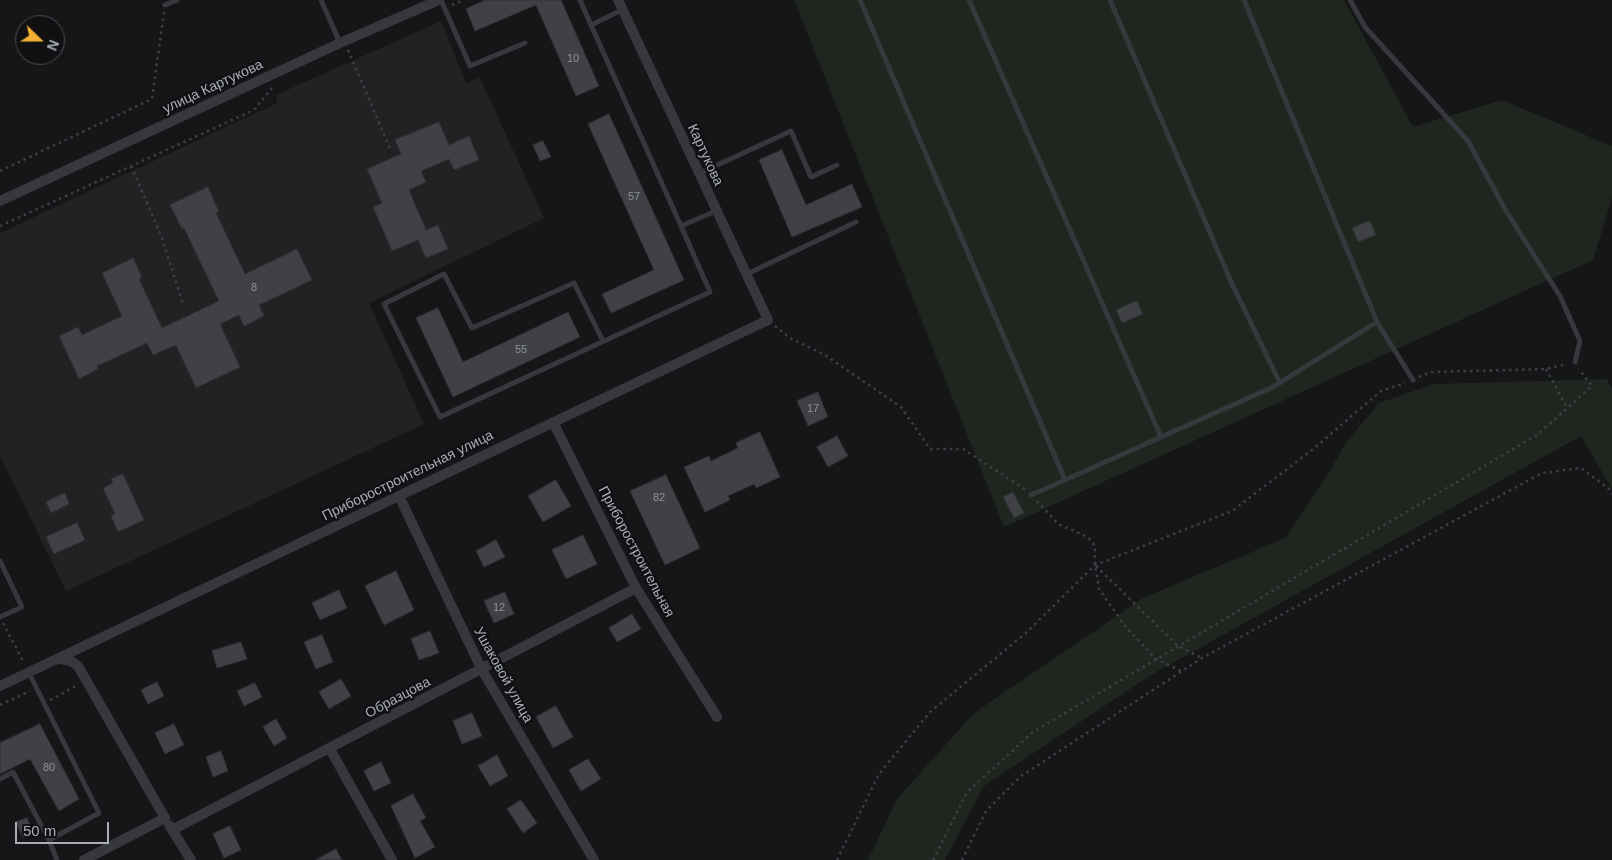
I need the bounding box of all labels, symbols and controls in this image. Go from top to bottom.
north arrow [15,15,65,65]
text: N [44,38,62,53]
house number: 10 [567,52,579,66]
street label: улица Картукова [160,56,266,118]
street label: Картукова [683,121,727,189]
house number: 57 [628,190,640,204]
house number: 8 [251,281,257,295]
house number: 55 [515,343,527,357]
house number: 17 [807,402,819,416]
street label: Приборостроительная улица [320,427,496,525]
street label: Приборостроительная [594,484,678,620]
house number: 82 [653,491,665,505]
house number: 12 [493,601,505,615]
street label: Ушаковой улица [470,624,536,726]
street label: Образцова [363,674,433,722]
house number: 80 [43,761,55,775]
scale bar [18,812,111,844]
text: 50 m [23,822,56,839]

